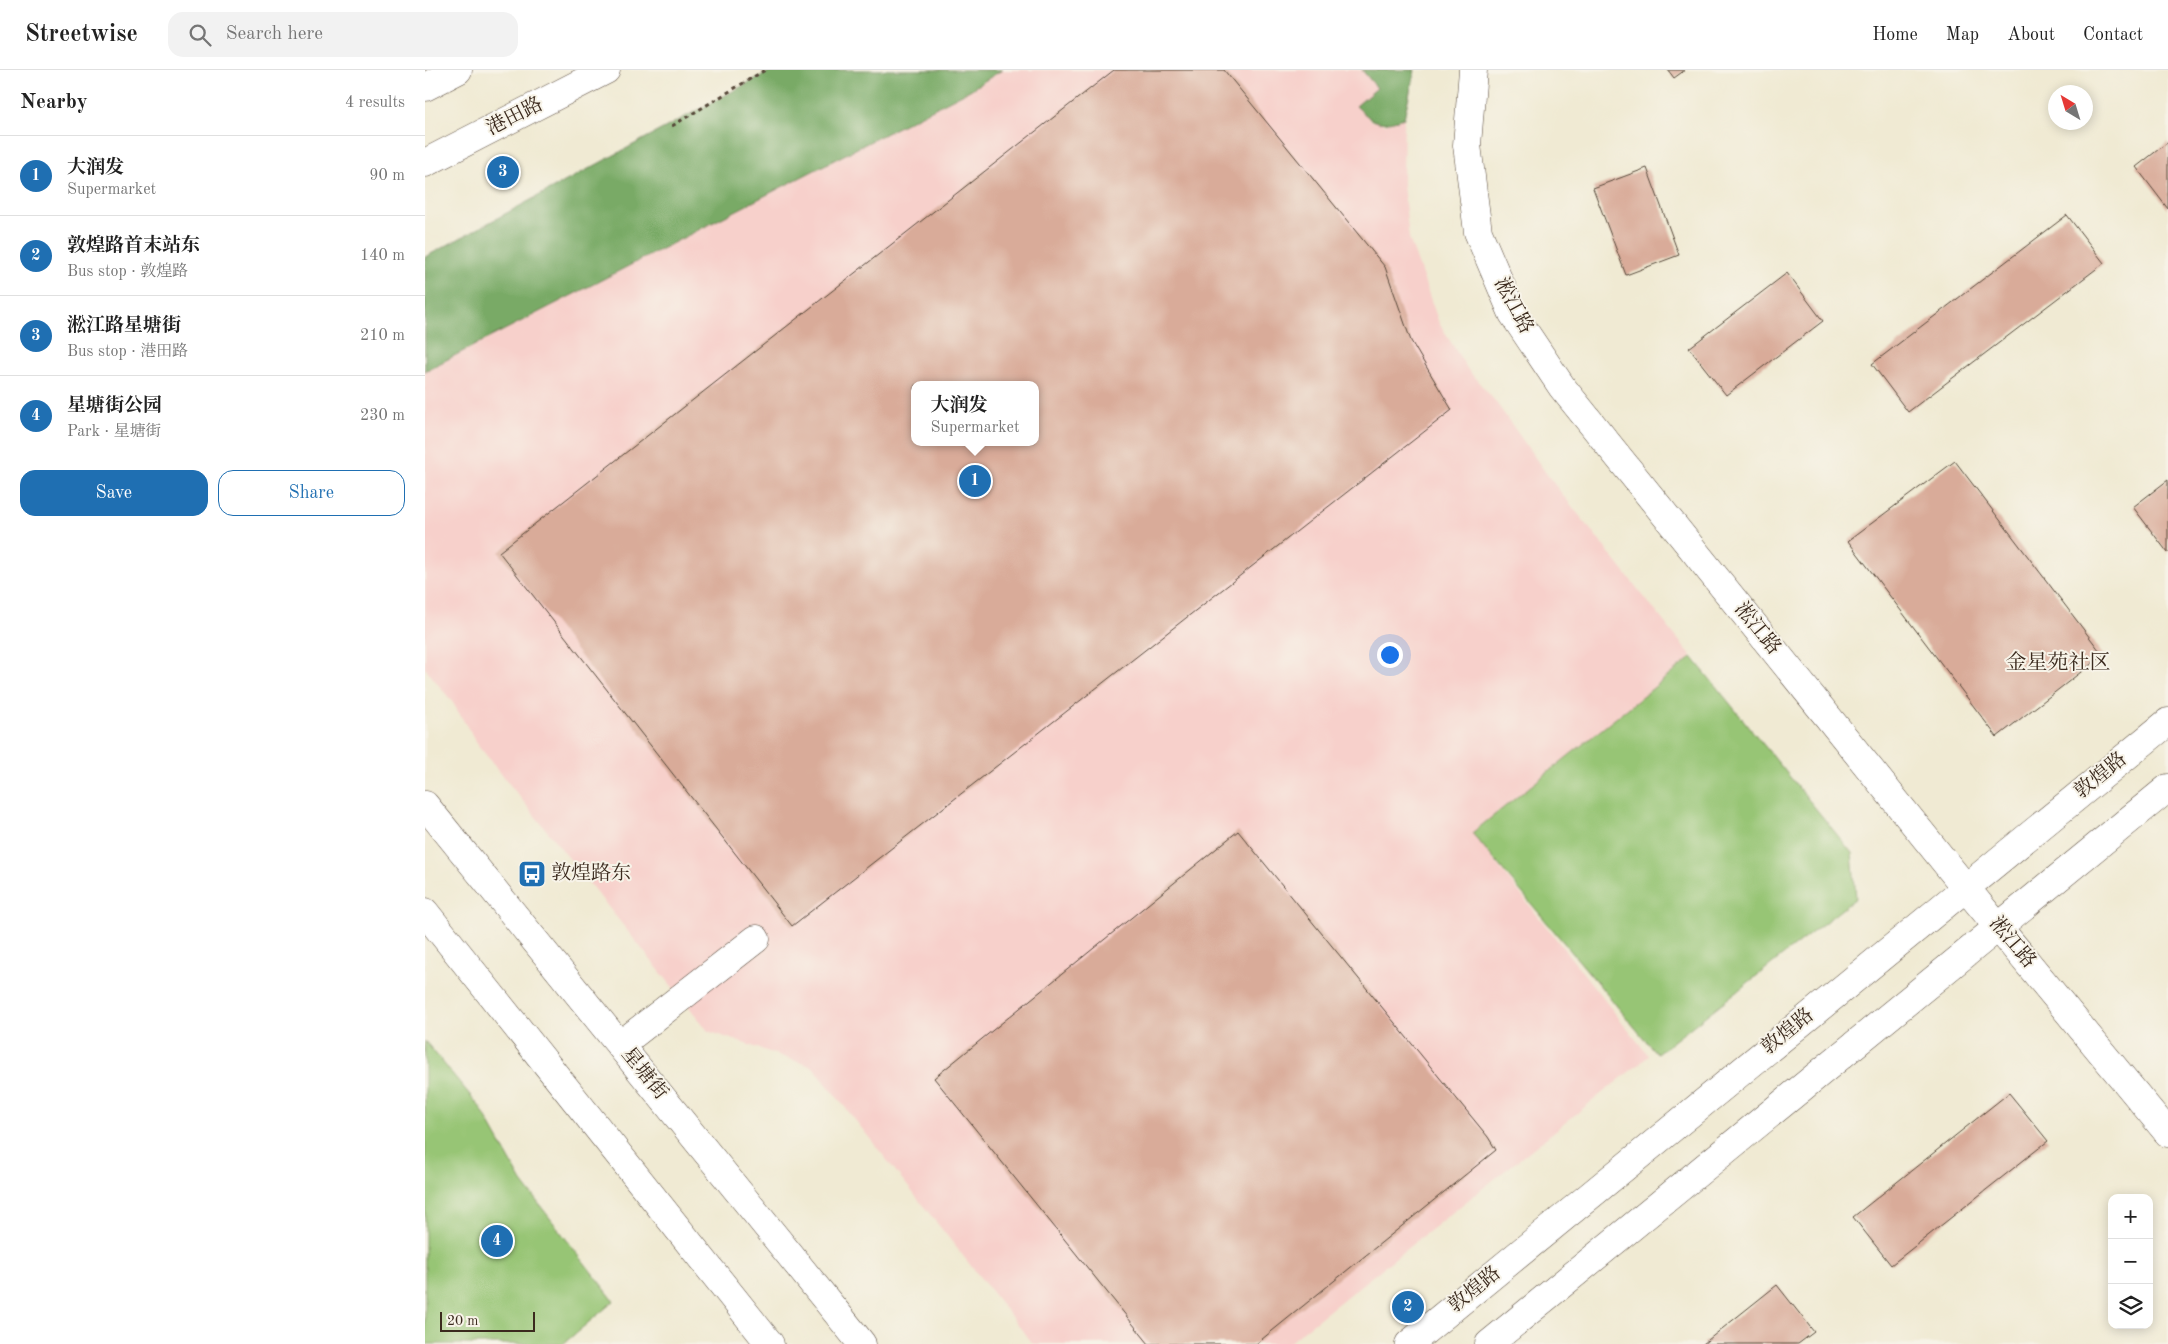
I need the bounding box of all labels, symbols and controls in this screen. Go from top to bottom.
search box [168,12,518,57]
icon: search [186,21,214,49]
text: Streetwise [25,23,138,47]
text: Search here [226,25,323,44]
text: Home [1872,26,1918,44]
text: Map [1946,26,1979,44]
text: About [2007,26,2055,44]
text: Contact [2083,26,2143,44]
north arrow [2048,85,2093,130]
text: Nearby [20,92,88,113]
street label: 港田路 [483,93,546,140]
text: 4 results [345,95,405,111]
pin: 3 [487,153,519,191]
text: 大润发 [67,159,124,178]
text: 1 [31,168,41,184]
text: 90 m [369,168,405,184]
text: Supermarket [67,182,156,198]
text: 敦煌路首末站东 [67,237,200,256]
text: 2 [31,248,41,264]
text: 140 m [360,248,405,264]
text: Bus stop · 敦煌路 [67,264,188,280]
street label: 淞江路 [1490,274,1538,337]
text: 淞江路星塘街 [67,317,181,336]
text: 3 [31,328,41,344]
text: 210 m [360,328,405,344]
text: Bus stop · 港田路 [67,344,188,360]
popup [911,381,1039,446]
text: 星塘街公园 [67,397,162,416]
text: 大润发 [930,397,987,416]
text: 4 [31,408,41,424]
text: 230 m [360,408,405,424]
text: Supermarket [930,420,1020,436]
text: Park · 星塘街 [67,424,161,440]
pin: 1 [959,462,991,500]
button: Save [20,470,208,516]
button: Share [218,470,405,516]
street label: 淞江路 [1730,598,1785,659]
your location [1377,642,1403,668]
district label: 金星苑社区 [2006,651,2111,674]
street label: 敦煌路 [2070,747,2131,803]
bus stop icon: 敦煌路东 [517,859,547,889]
place label: 敦煌路东 [551,861,631,884]
street label: 淞江路 [1985,912,2040,972]
street label: 敦煌路 [1757,1003,1818,1059]
street label: 星塘街 [617,1043,672,1104]
map controls [2108,1194,2153,1329]
button: + [2108,1194,2153,1239]
pin: 4 [481,1222,513,1260]
button: − [2108,1239,2153,1284]
street label: 敦煌路 [1444,1261,1505,1317]
button: layers [2108,1284,2153,1329]
pin: 2 [1392,1288,1424,1326]
scale bar [440,1309,535,1332]
text: 20 m [447,1314,478,1328]

